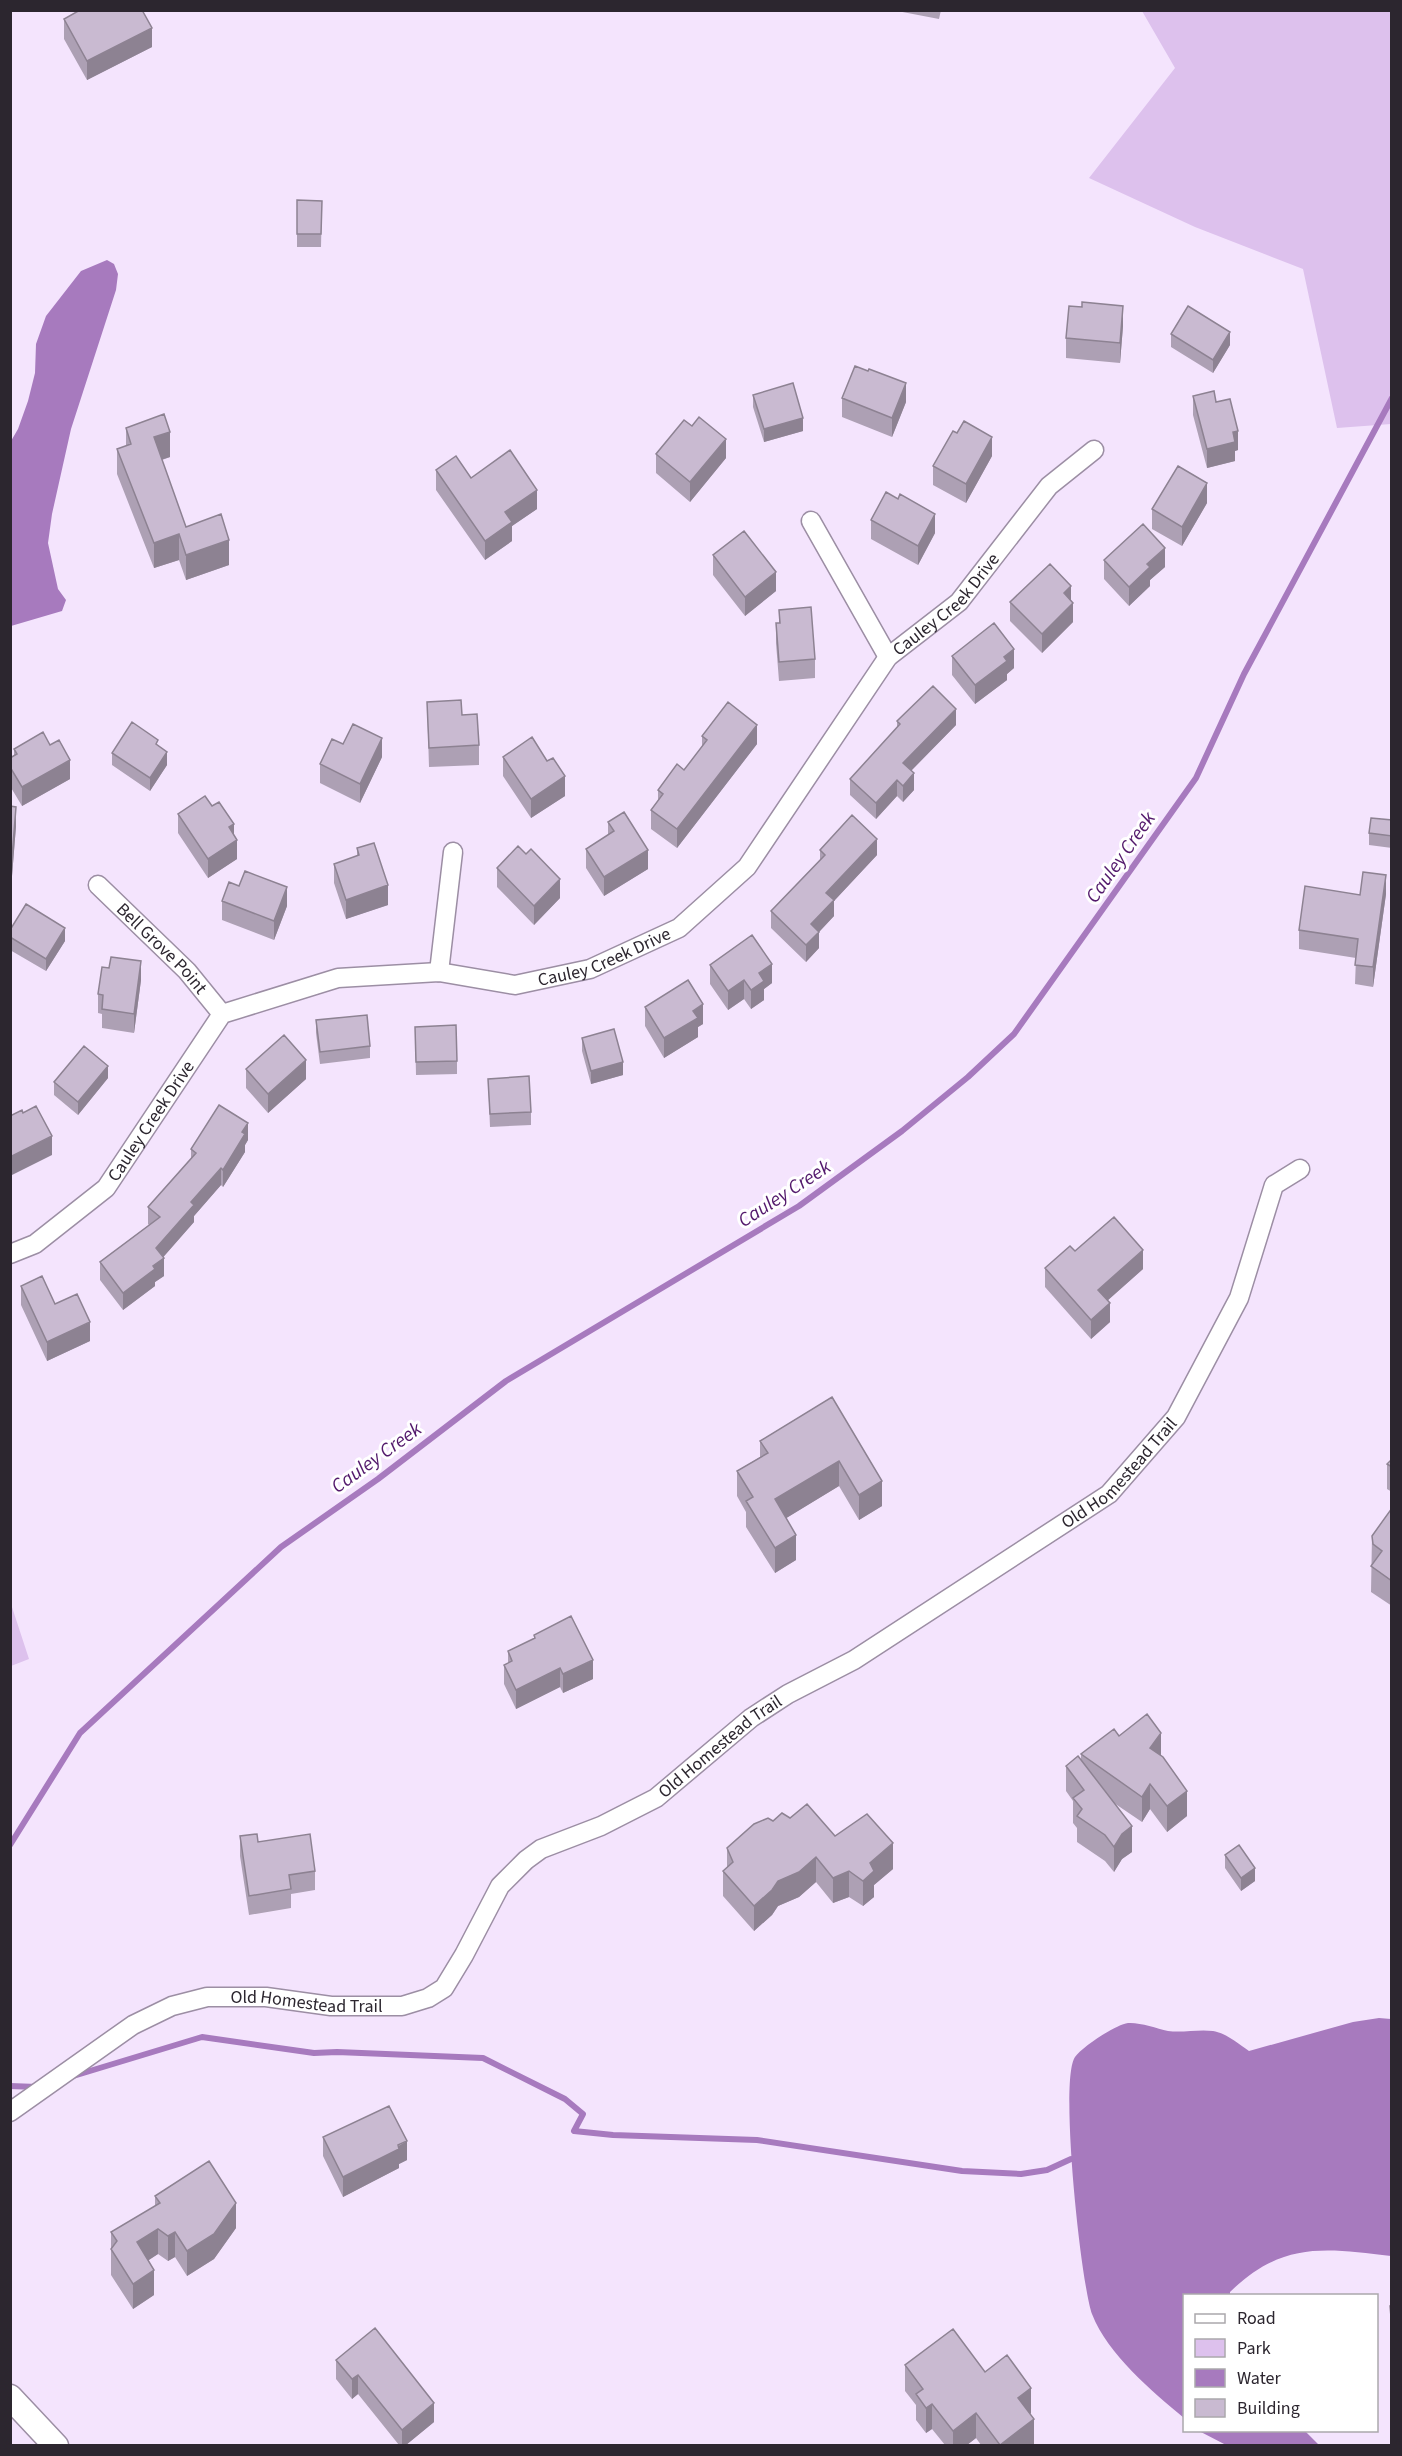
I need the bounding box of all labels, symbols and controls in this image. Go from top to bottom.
street label: Cauley Creek Drive [887,548,1006,662]
water label: Cauley Creek [1079,806,1163,909]
street label: Bell Grove Point [111,897,213,1000]
street label: Cauley Creek Drive [535,922,675,993]
street label: Cauley Creek Drive [102,1056,201,1187]
water label: Cauley Creek [733,1153,837,1234]
street label: Old Homestead Trail [1057,1412,1183,1535]
water label: Cauley Creek [326,1415,428,1500]
street label: Old Homestead Trail [653,1689,787,1804]
street label: Old Homestead Trail [230,1984,383,2019]
legend [1183,2294,1378,2432]
text: Road [1237,2306,1276,2331]
text: Park [1237,2336,1271,2361]
text: Water [1237,2366,1281,2391]
text: Building [1237,2396,1300,2421]

